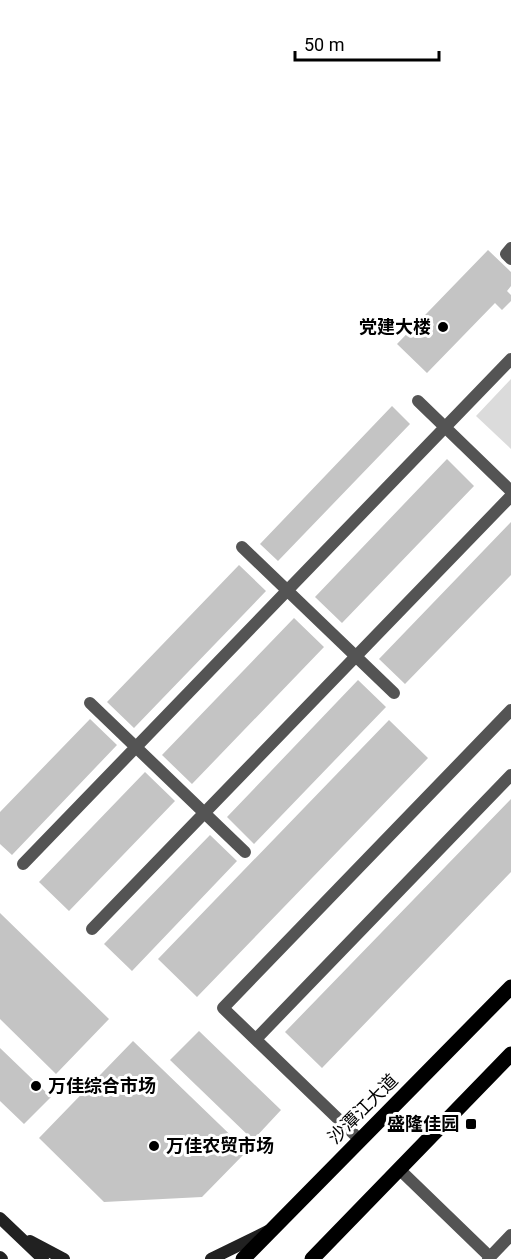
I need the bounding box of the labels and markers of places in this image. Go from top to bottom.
place label: 党建大楼 [359,316,431,337]
marker: 党建大楼 [436,320,450,334]
place label: 万佳综合市场 [48,1075,156,1096]
marker: 万佳综合市场 [29,1079,43,1093]
place label: 盛隆佳园 [387,1113,459,1134]
marker: 盛隆佳园 [464,1117,478,1131]
place label: 万佳农贸市场 [166,1135,274,1156]
marker: 万佳农贸市场 [147,1139,161,1153]

